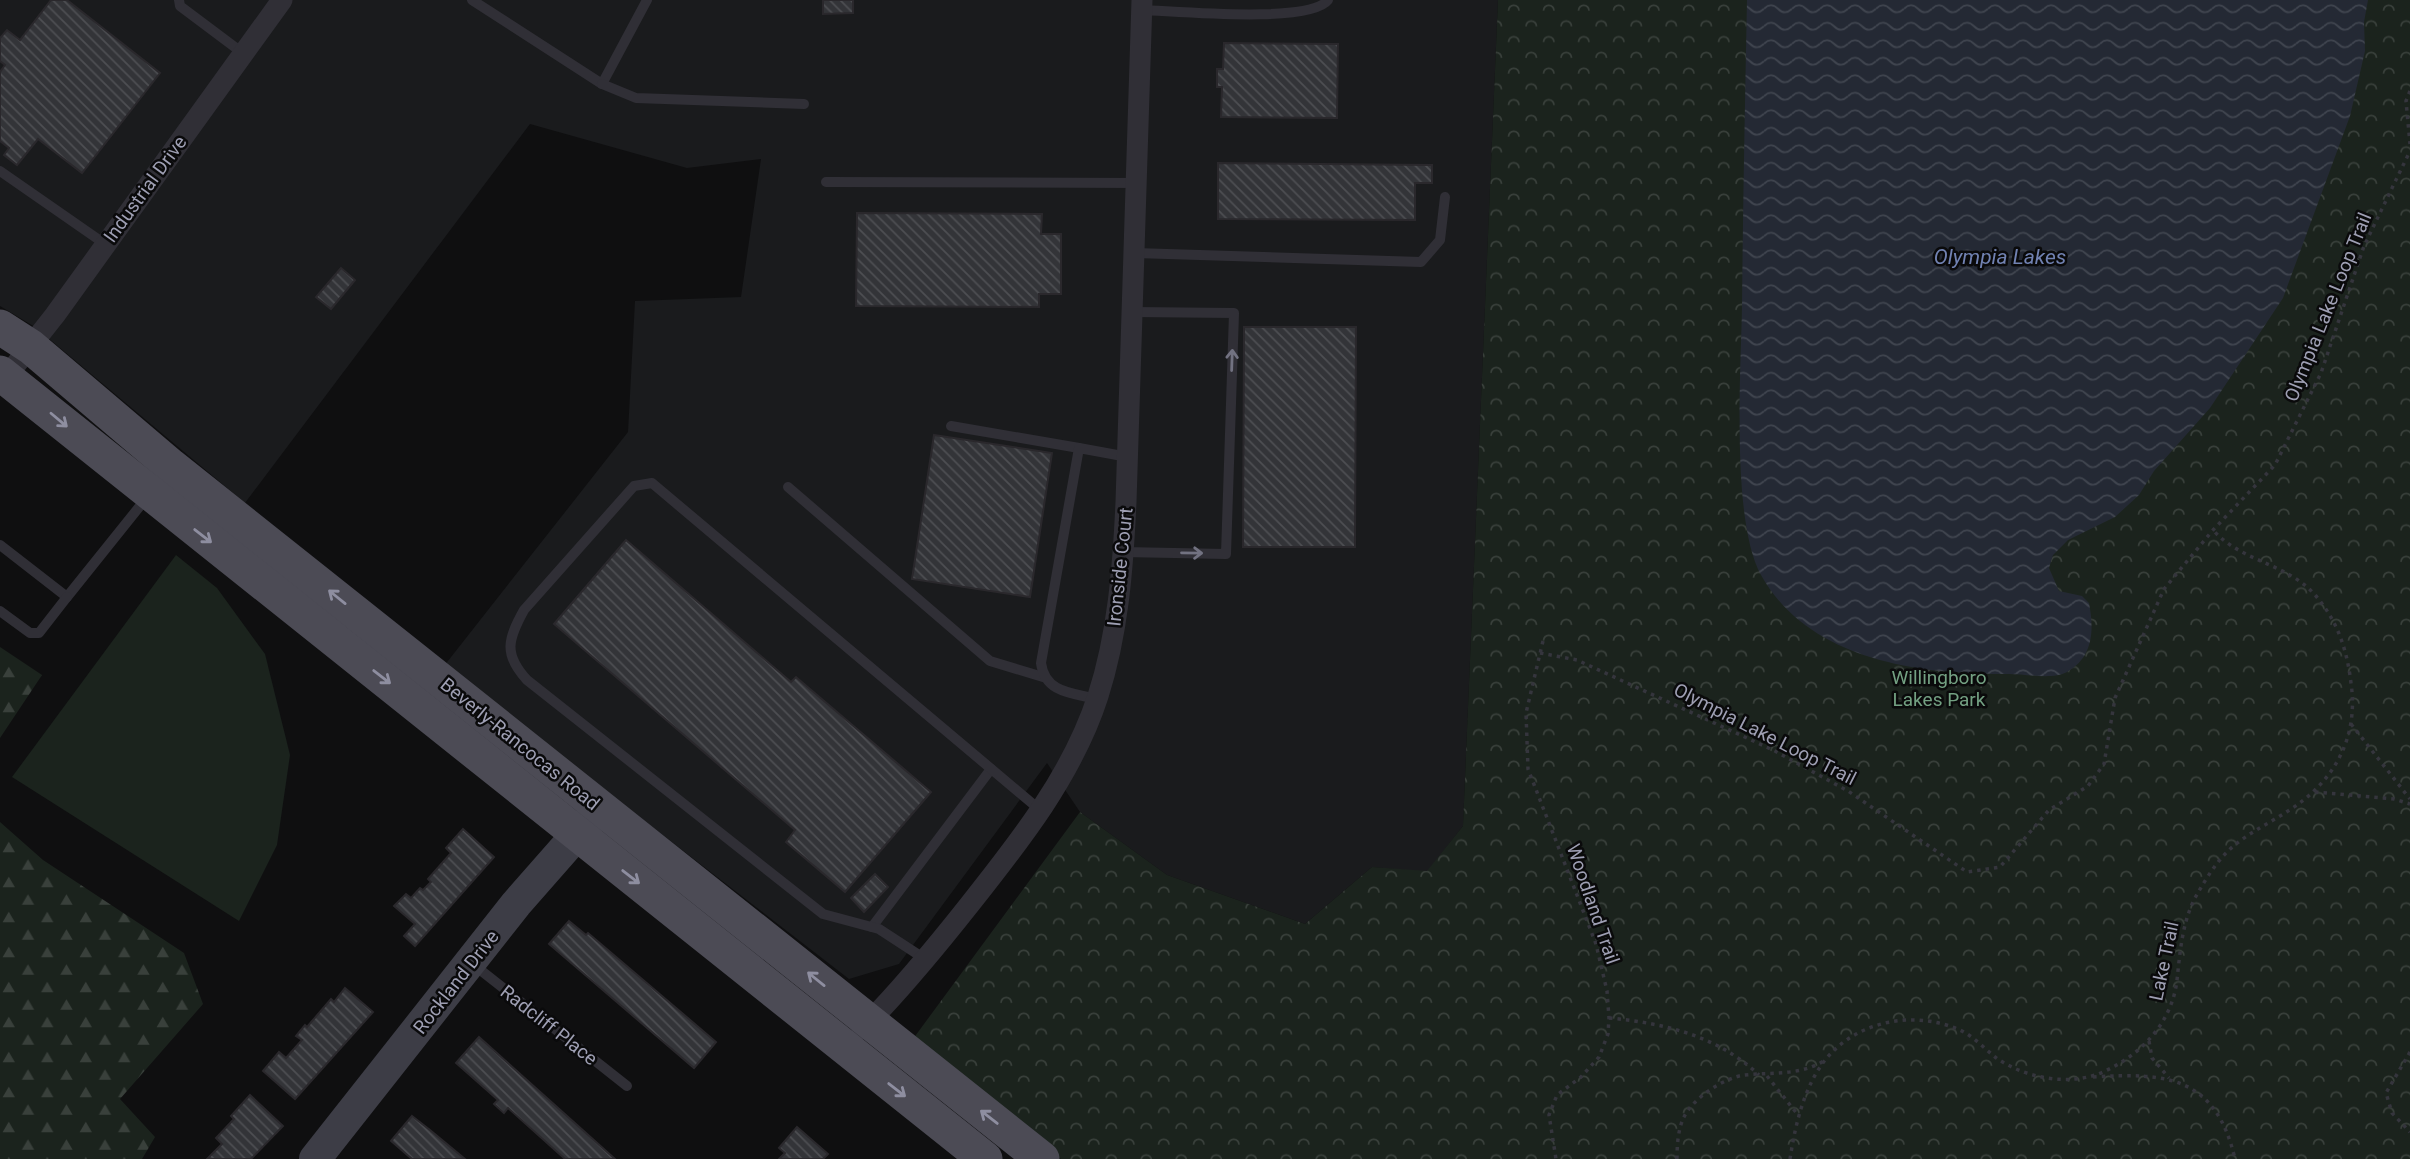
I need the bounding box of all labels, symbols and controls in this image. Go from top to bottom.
street label: Industrial Drive [99,131,191,247]
street label: Olympia Lake Loop Trail [2280,209,2376,405]
water label: Olympia Lakes [1934,245,2066,269]
one-way arrow [1226,349,1239,372]
one-way arrow [49,412,67,428]
street label: Ironside Court [1102,506,1138,628]
one-way arrow [194,528,212,543]
one-way arrow [1180,546,1203,560]
one-way arrow [328,590,346,605]
park label: Willingboro Lakes Park [1891,666,1987,711]
one-way arrow [372,669,391,684]
street label: Beverly-Rancocas Road [436,673,604,815]
street label: Olympia Lake Loop Trail [1670,678,1860,790]
street label: Woodland Trail [1562,841,1624,967]
one-way arrow [621,870,639,885]
street label: Lake Trail [2144,919,2184,1003]
street label: Rockland Drive [408,925,504,1039]
one-way arrow [807,971,825,987]
street label: Radcliff Place [496,980,602,1070]
one-way arrow [887,1082,906,1097]
one-way arrow [980,1109,998,1124]

